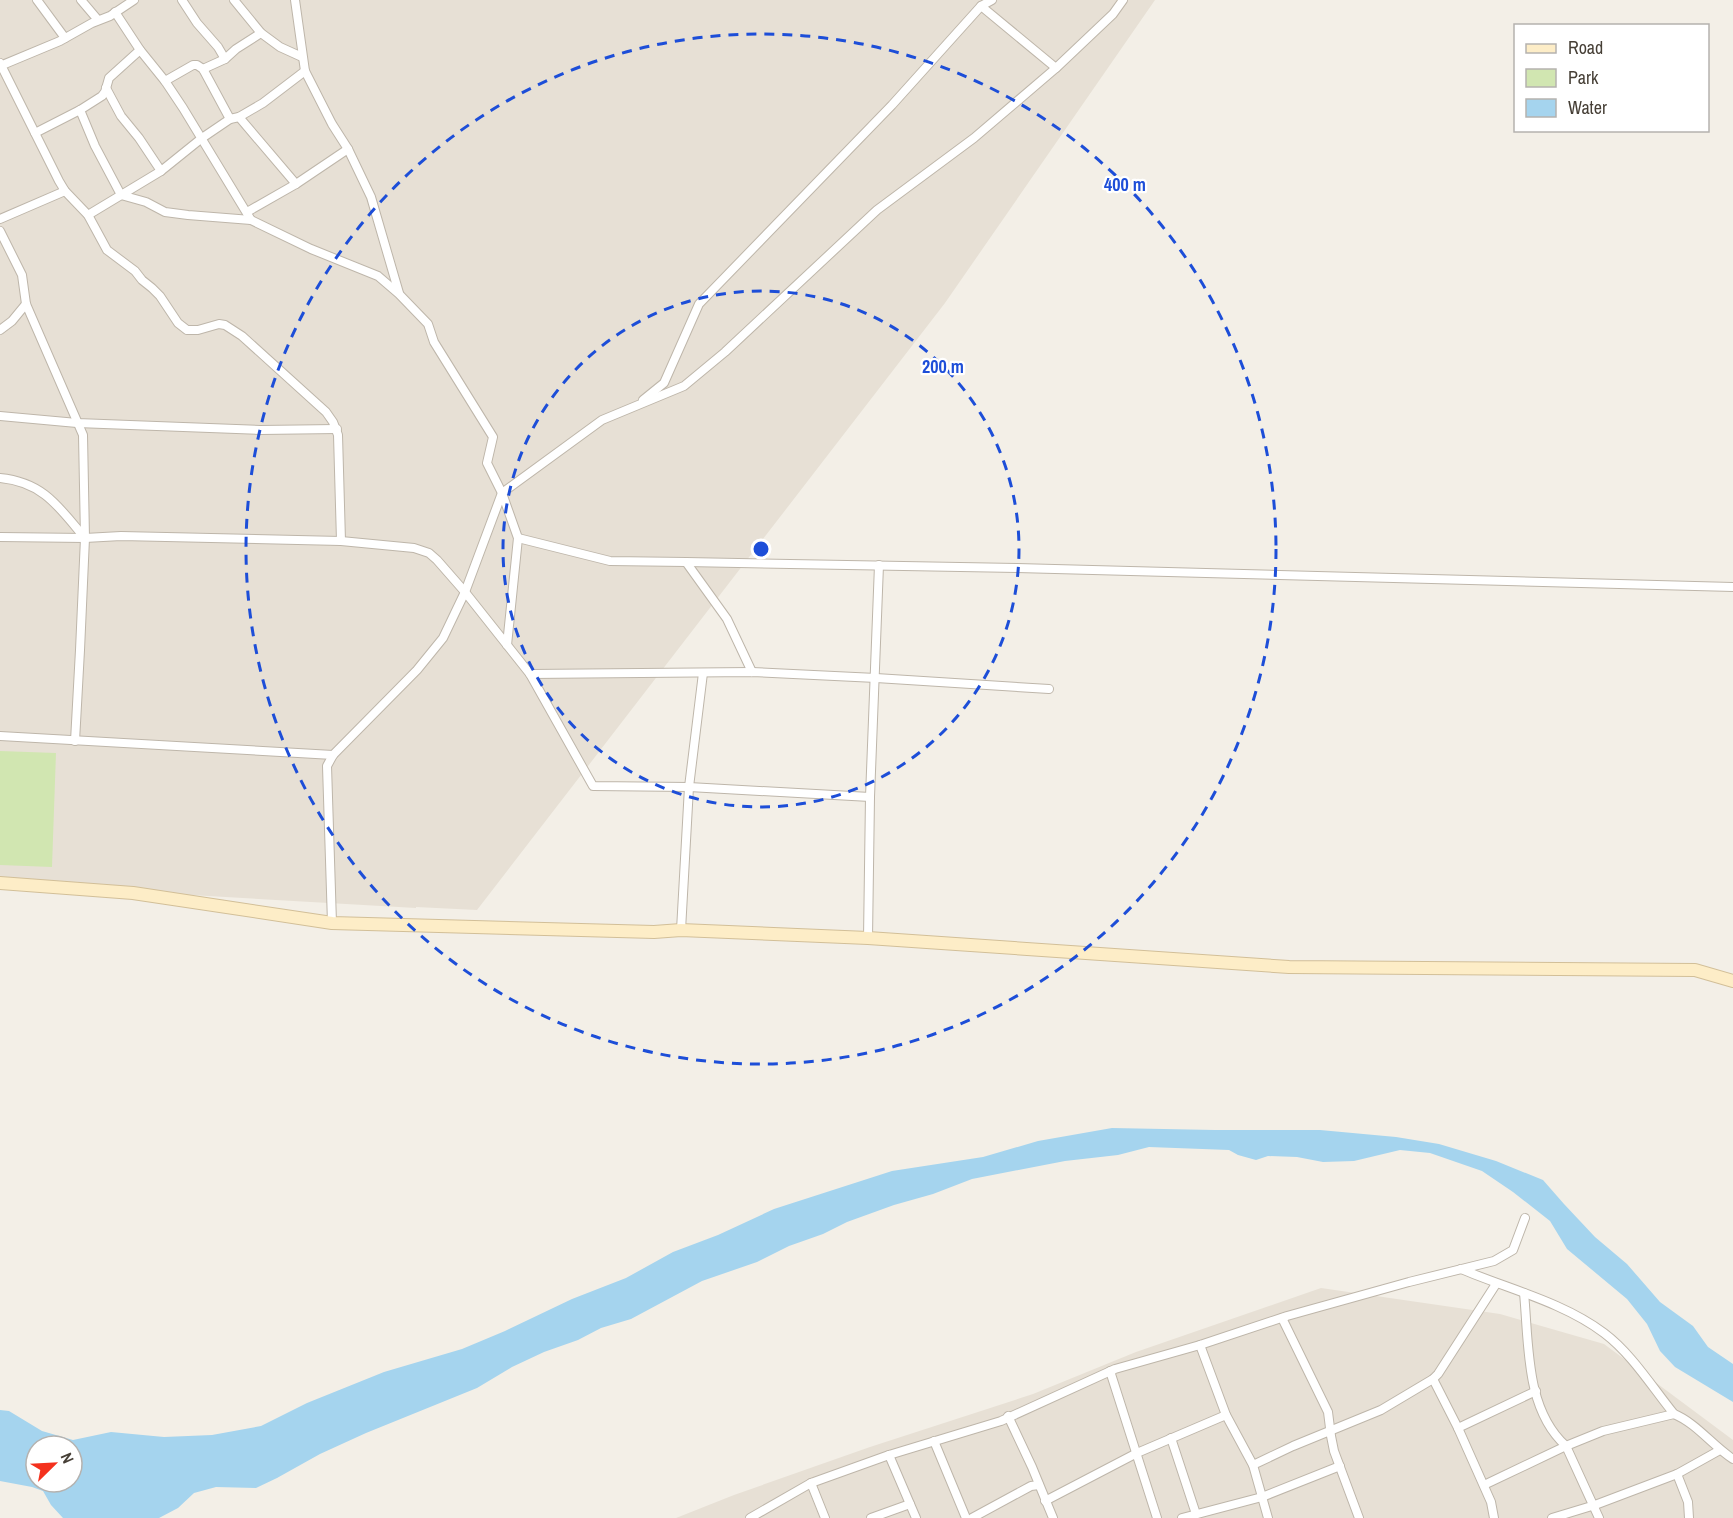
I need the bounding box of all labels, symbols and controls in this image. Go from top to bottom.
legend [1514,24,1709,132]
text: Road [1568,35,1603,60]
text: Park [1568,65,1599,90]
text: Water [1568,95,1607,120]
text: 400 m [1104,172,1146,197]
text: 200 m [922,354,964,379]
centre of rings [751,539,771,559]
north arrow [24,1434,84,1494]
text: N [56,1449,80,1467]

